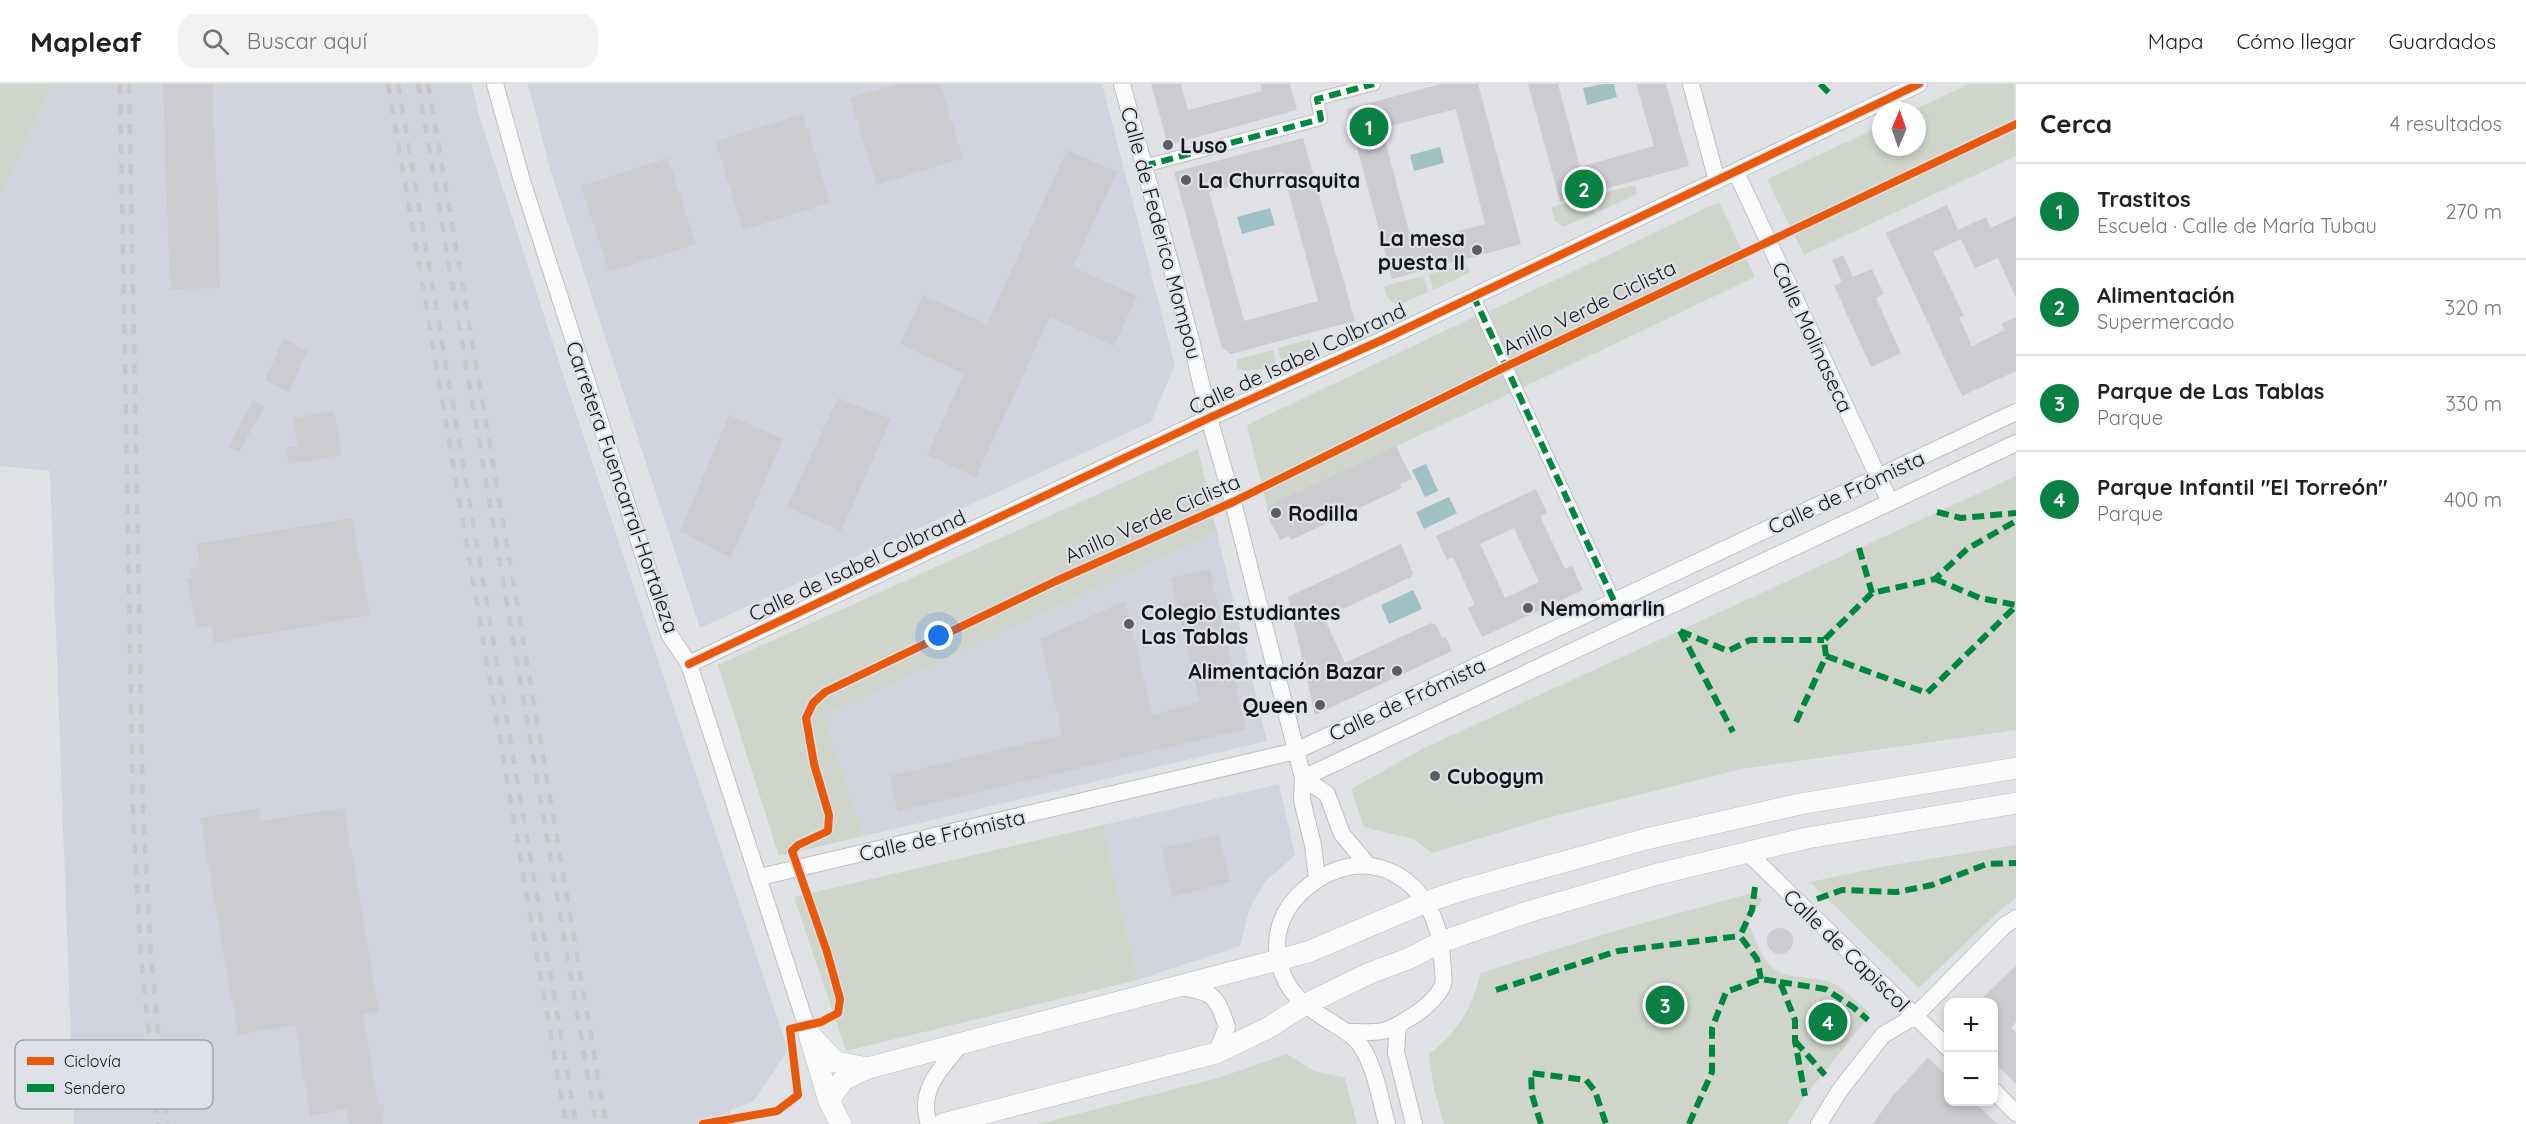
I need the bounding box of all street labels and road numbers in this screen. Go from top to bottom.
street label: Calle de Federico Mompou [1116,104,1208,362]
street label: Anillo Verde Ciclista [1498,254,1680,360]
street label: Calle Molinaseca [1767,258,1859,416]
street label: Calle de Isabel Colbrand [1184,296,1410,420]
street label: Carretera Fuencarral-Hortaleza [561,338,685,636]
street label: Calle de Frómista [1764,444,1928,540]
street label: Anillo Verde Ciclista [1060,468,1244,568]
street label: Calle de Isabel Colbrand [744,503,970,627]
street label: Calle de Frómista [1325,651,1489,747]
street label: Calle de Frómista [856,803,1028,867]
street label: Calle de Capiscol [1778,883,1916,1017]

